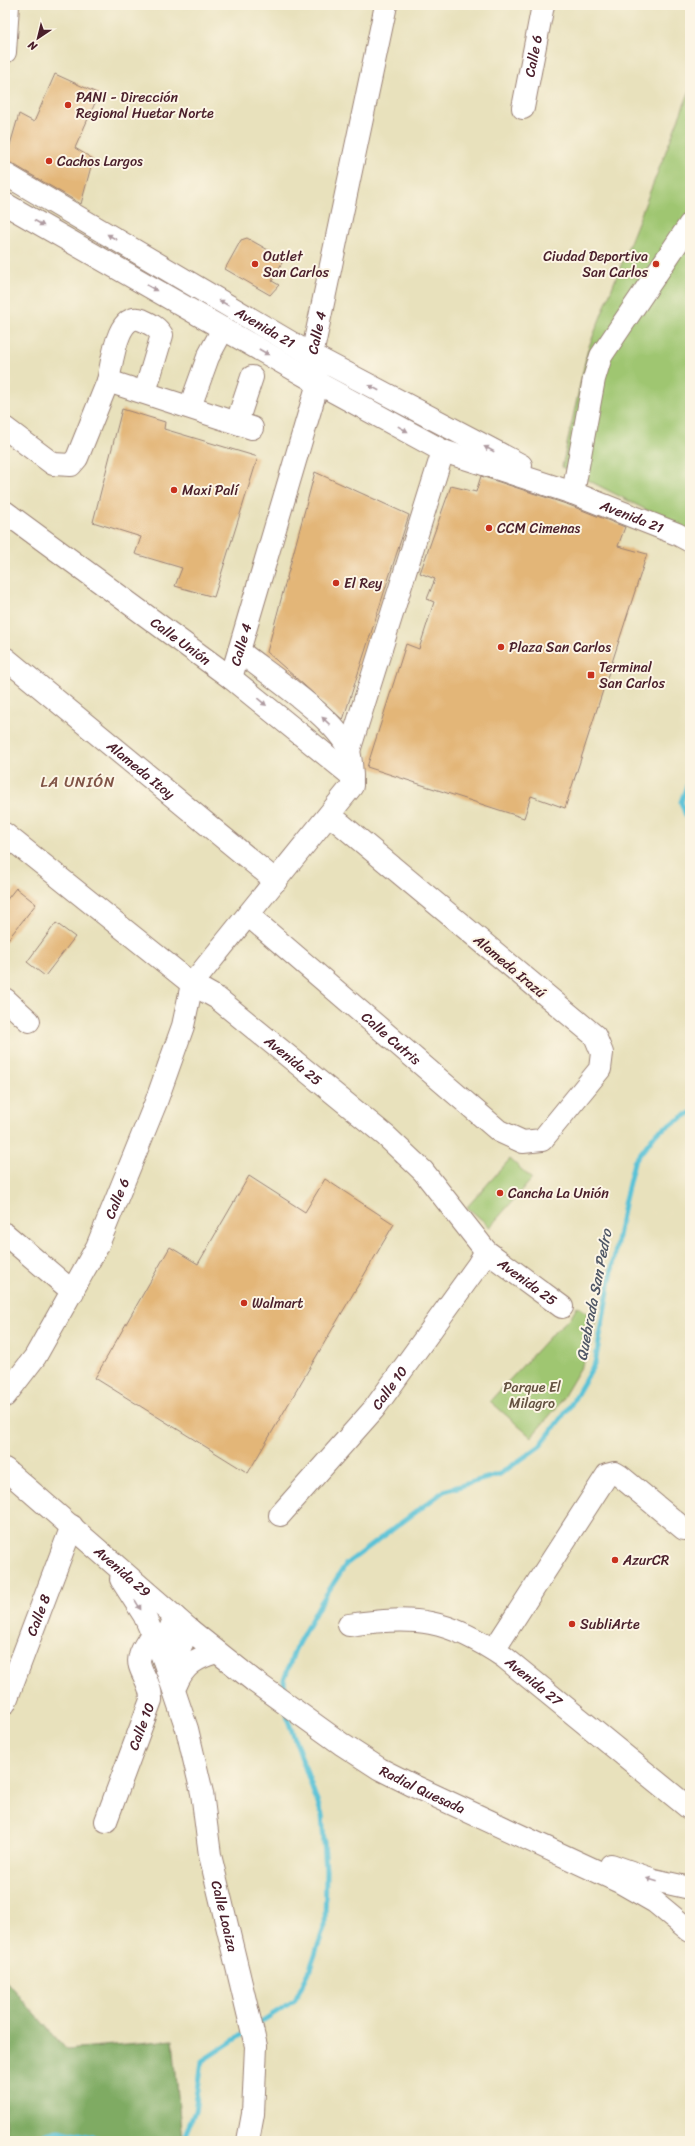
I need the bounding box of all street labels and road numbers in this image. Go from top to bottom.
street label: Calle 6 [517,33,550,79]
street label: Avenida 21 [229,300,300,355]
street label: Calle 4 [300,309,334,357]
street label: Avenida 21 [595,493,667,541]
street label: Calle Unión [145,611,216,673]
street label: Calle 4 [223,620,260,669]
street label: Alameda Itoy [100,734,181,806]
street label: Alameda Irazú [467,928,552,1005]
street label: Calle Cutris [355,1005,427,1072]
street label: Avenida 25 [258,1029,328,1093]
street label: Calle 6 [98,1174,137,1223]
street label: Avenida 25 [491,1251,563,1313]
street label: Calle 10 [365,1360,415,1415]
street label: Avenida 29 [87,1539,157,1604]
street label: Calle 8 [19,1590,58,1640]
street label: Avenida 27 [498,1650,569,1714]
street label: Calle 10 [121,1699,162,1754]
street label: Radial Quesada [375,1759,469,1821]
street label: Calle Loaiza [204,1878,245,1954]

